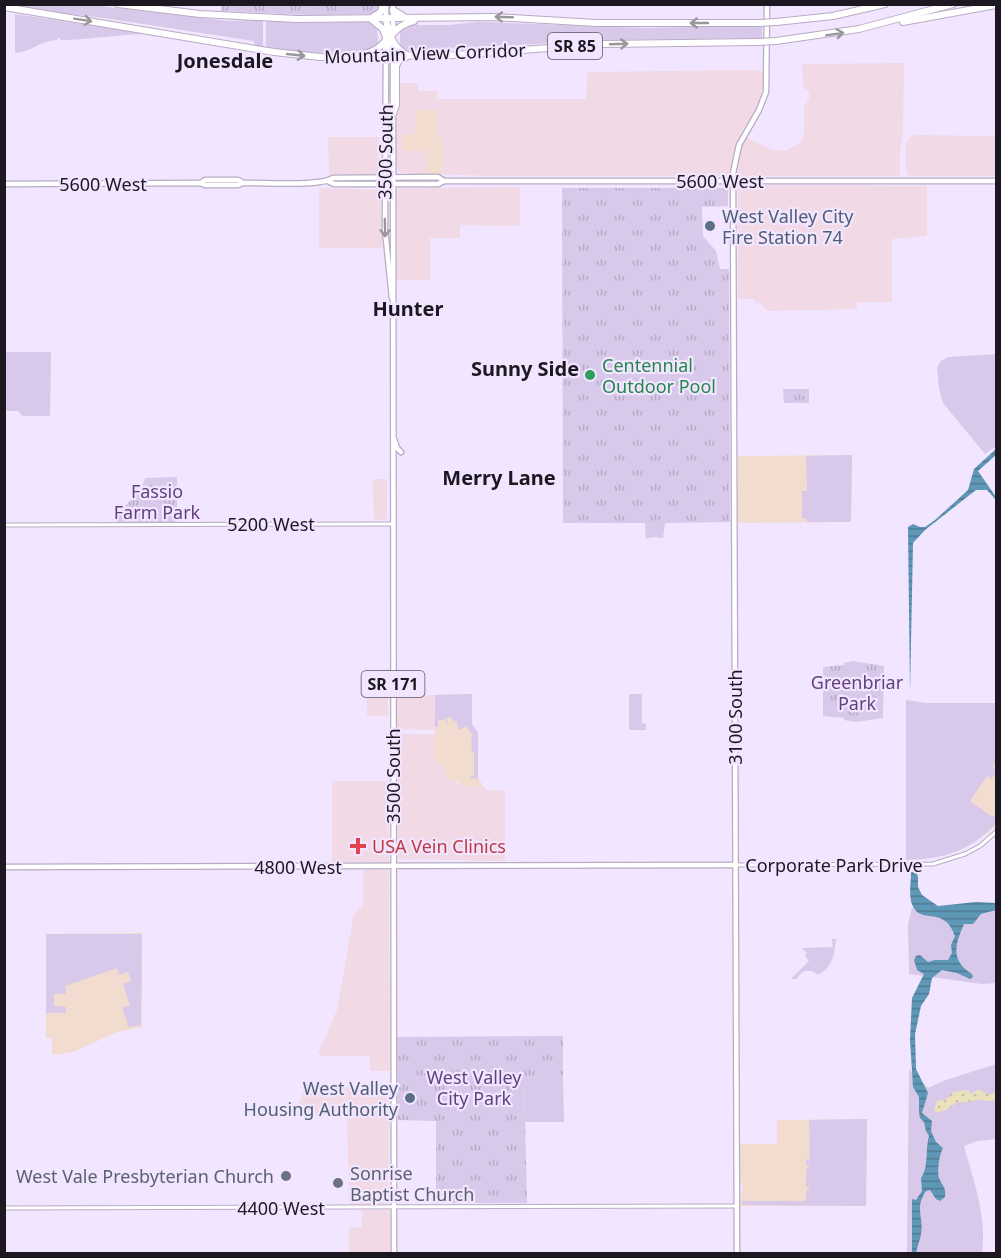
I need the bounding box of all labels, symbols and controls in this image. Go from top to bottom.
one-way arrow [495,12,515,23]
one-way arrow [73,15,92,26]
one-way arrow [690,17,710,29]
one-way arrow [824,28,844,39]
road number: SR 85 [548,33,602,59]
street label: Mountain View Corridor [324,37,527,69]
one-way arrow [608,38,628,50]
district label: Jonesdale [175,47,273,74]
one-way arrow [286,50,306,61]
street label: 3500 South [372,104,398,200]
street label: 5600 West [676,169,764,193]
street label: 5600 West [59,172,147,196]
place label: West Valley City Fire Station 74 [722,204,854,249]
one-way arrow [379,218,391,238]
marker: West Valley City Fire Station 74 [703,219,717,233]
district label: Hunter [373,295,443,322]
place label: Centennial Outdoor Pool [602,353,716,398]
district label: Sunny Side [471,355,579,382]
marker: Centennial Outdoor Pool [583,368,597,382]
district label: Merry Lane [442,464,556,491]
park label: Fassio Farm Park [114,479,201,524]
street label: 5200 West [227,512,315,536]
street label: 3100 South [723,669,747,765]
park label: Greenbriar Park [811,670,904,715]
road number: SR 171 [362,671,424,697]
street label: 3500 South [381,728,405,824]
place label: USA Vein Clinics [372,834,506,858]
marker: USA Vein Clinics [349,837,367,855]
street label: Corporate Park Drive [745,853,923,877]
street label: 4800 West [254,855,342,879]
park label: West Valley City Park [426,1065,522,1110]
place label: West Valley Housing Authority [244,1076,399,1121]
marker: West Valley Housing Authority [403,1091,417,1105]
place label: Sonrise Baptist Church [350,1161,474,1206]
place label: West Vale Presbyterian Church [16,1164,274,1188]
marker: West Vale Presbyterian Church [279,1169,293,1183]
marker: Sonrise Baptist Church [331,1176,345,1190]
street label: 4400 West [237,1196,325,1220]

